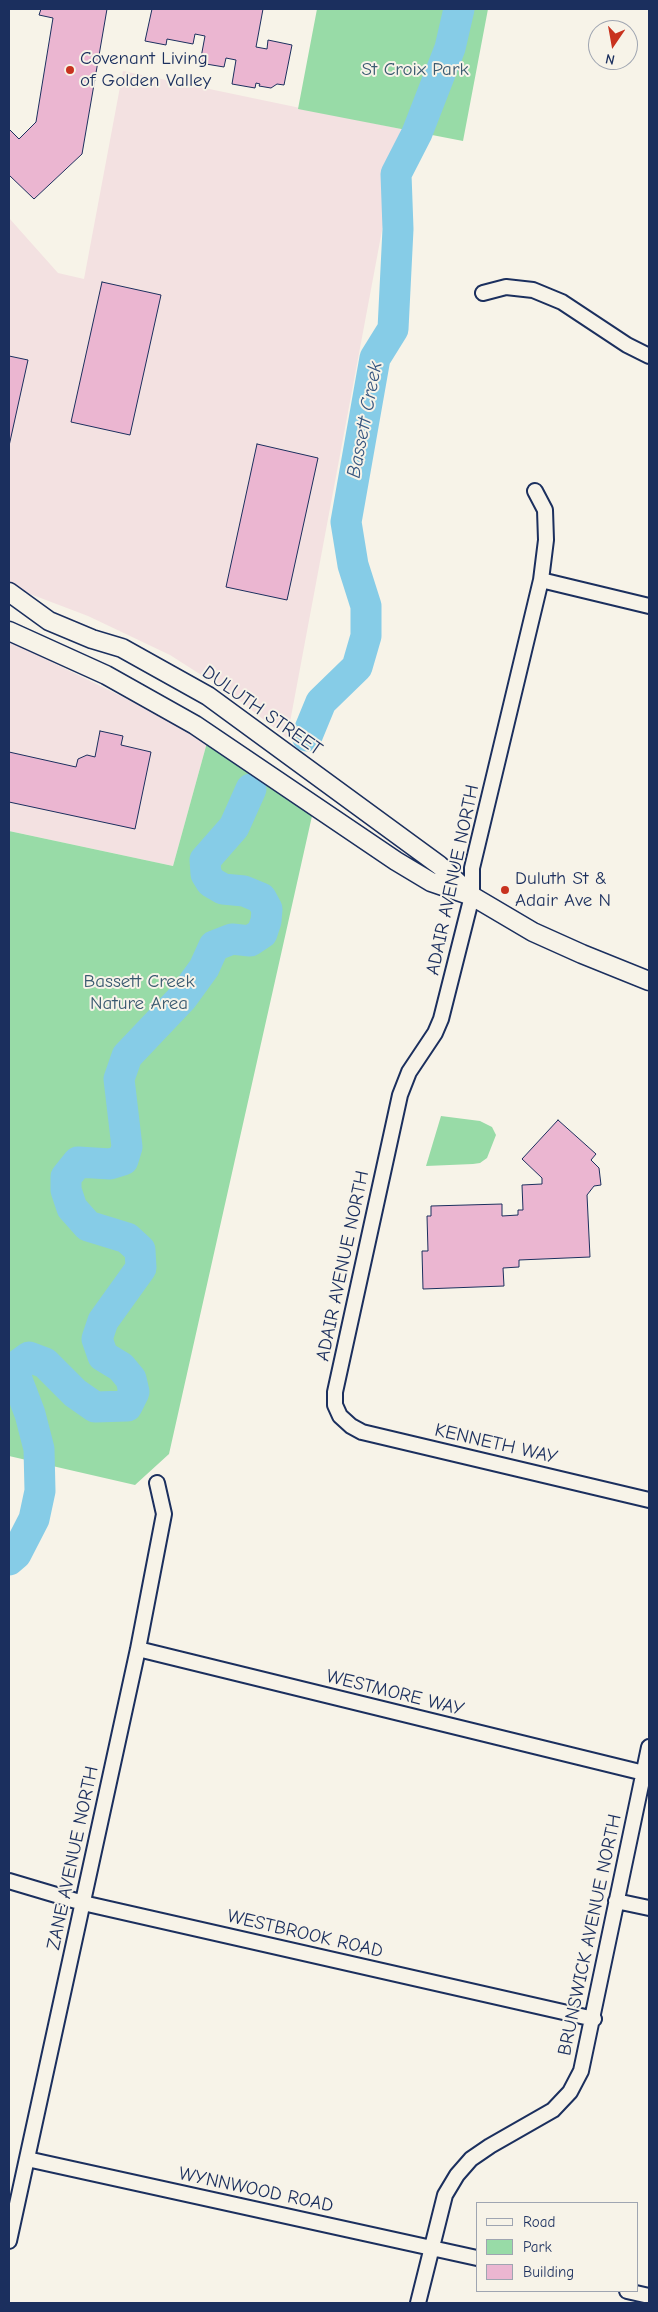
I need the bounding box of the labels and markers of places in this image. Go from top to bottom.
place label: Covenant Living of Golden Valley [80,48,211,92]
marker: Covenant Living of Golden Valley [64,64,76,76]
place label: Duluth St & Adair Ave N [515,868,611,912]
marker: Duluth St & Adair Ave N [499,884,511,896]

